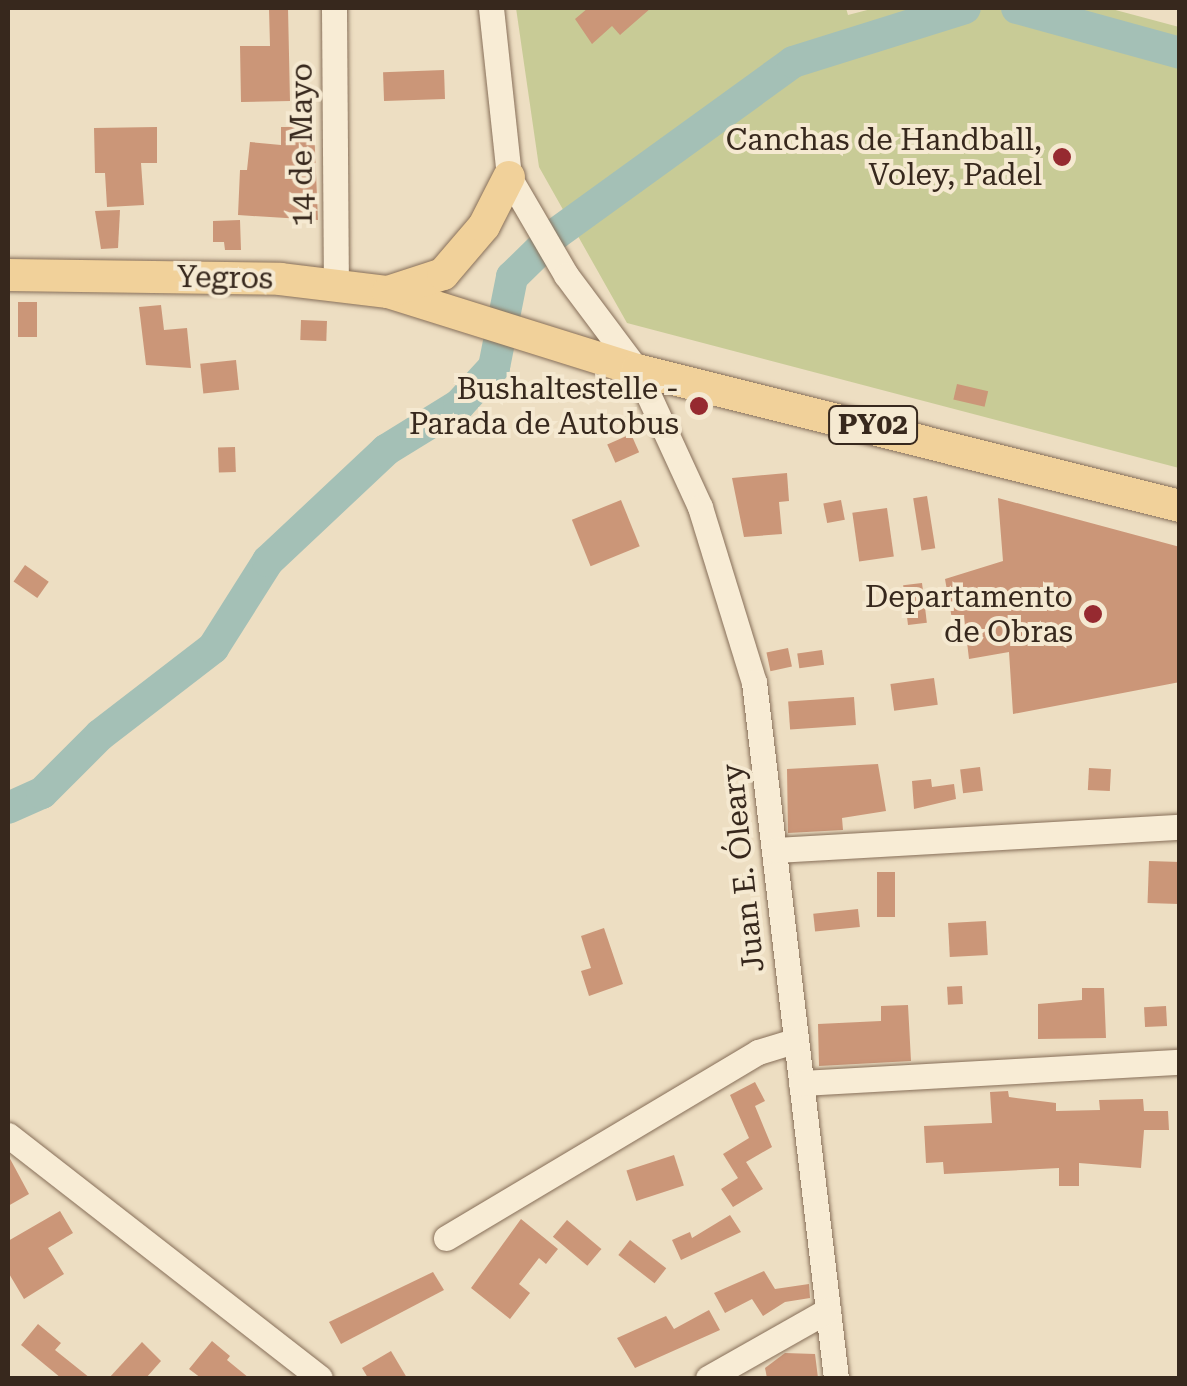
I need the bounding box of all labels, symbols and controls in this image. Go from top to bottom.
street label: 14 de Mayo [284,63,320,227]
place label: Canchas de Handball, Voley, Padel [726,122,1042,192]
marker: Canchas de Handball, Voley, Padel [1051,146,1073,168]
street label: Yegros [177,259,273,297]
place label: Bushaltestelle - Parada de Autobus [409,371,679,442]
marker: Bushaltestelle - Parada de Autobus [688,395,710,417]
road number: PY02 [828,402,918,448]
place label: Departamento de Obras [865,579,1073,650]
marker: Departamento de Obras [1082,603,1104,625]
street label: Juan E. O´leary [714,762,772,974]

